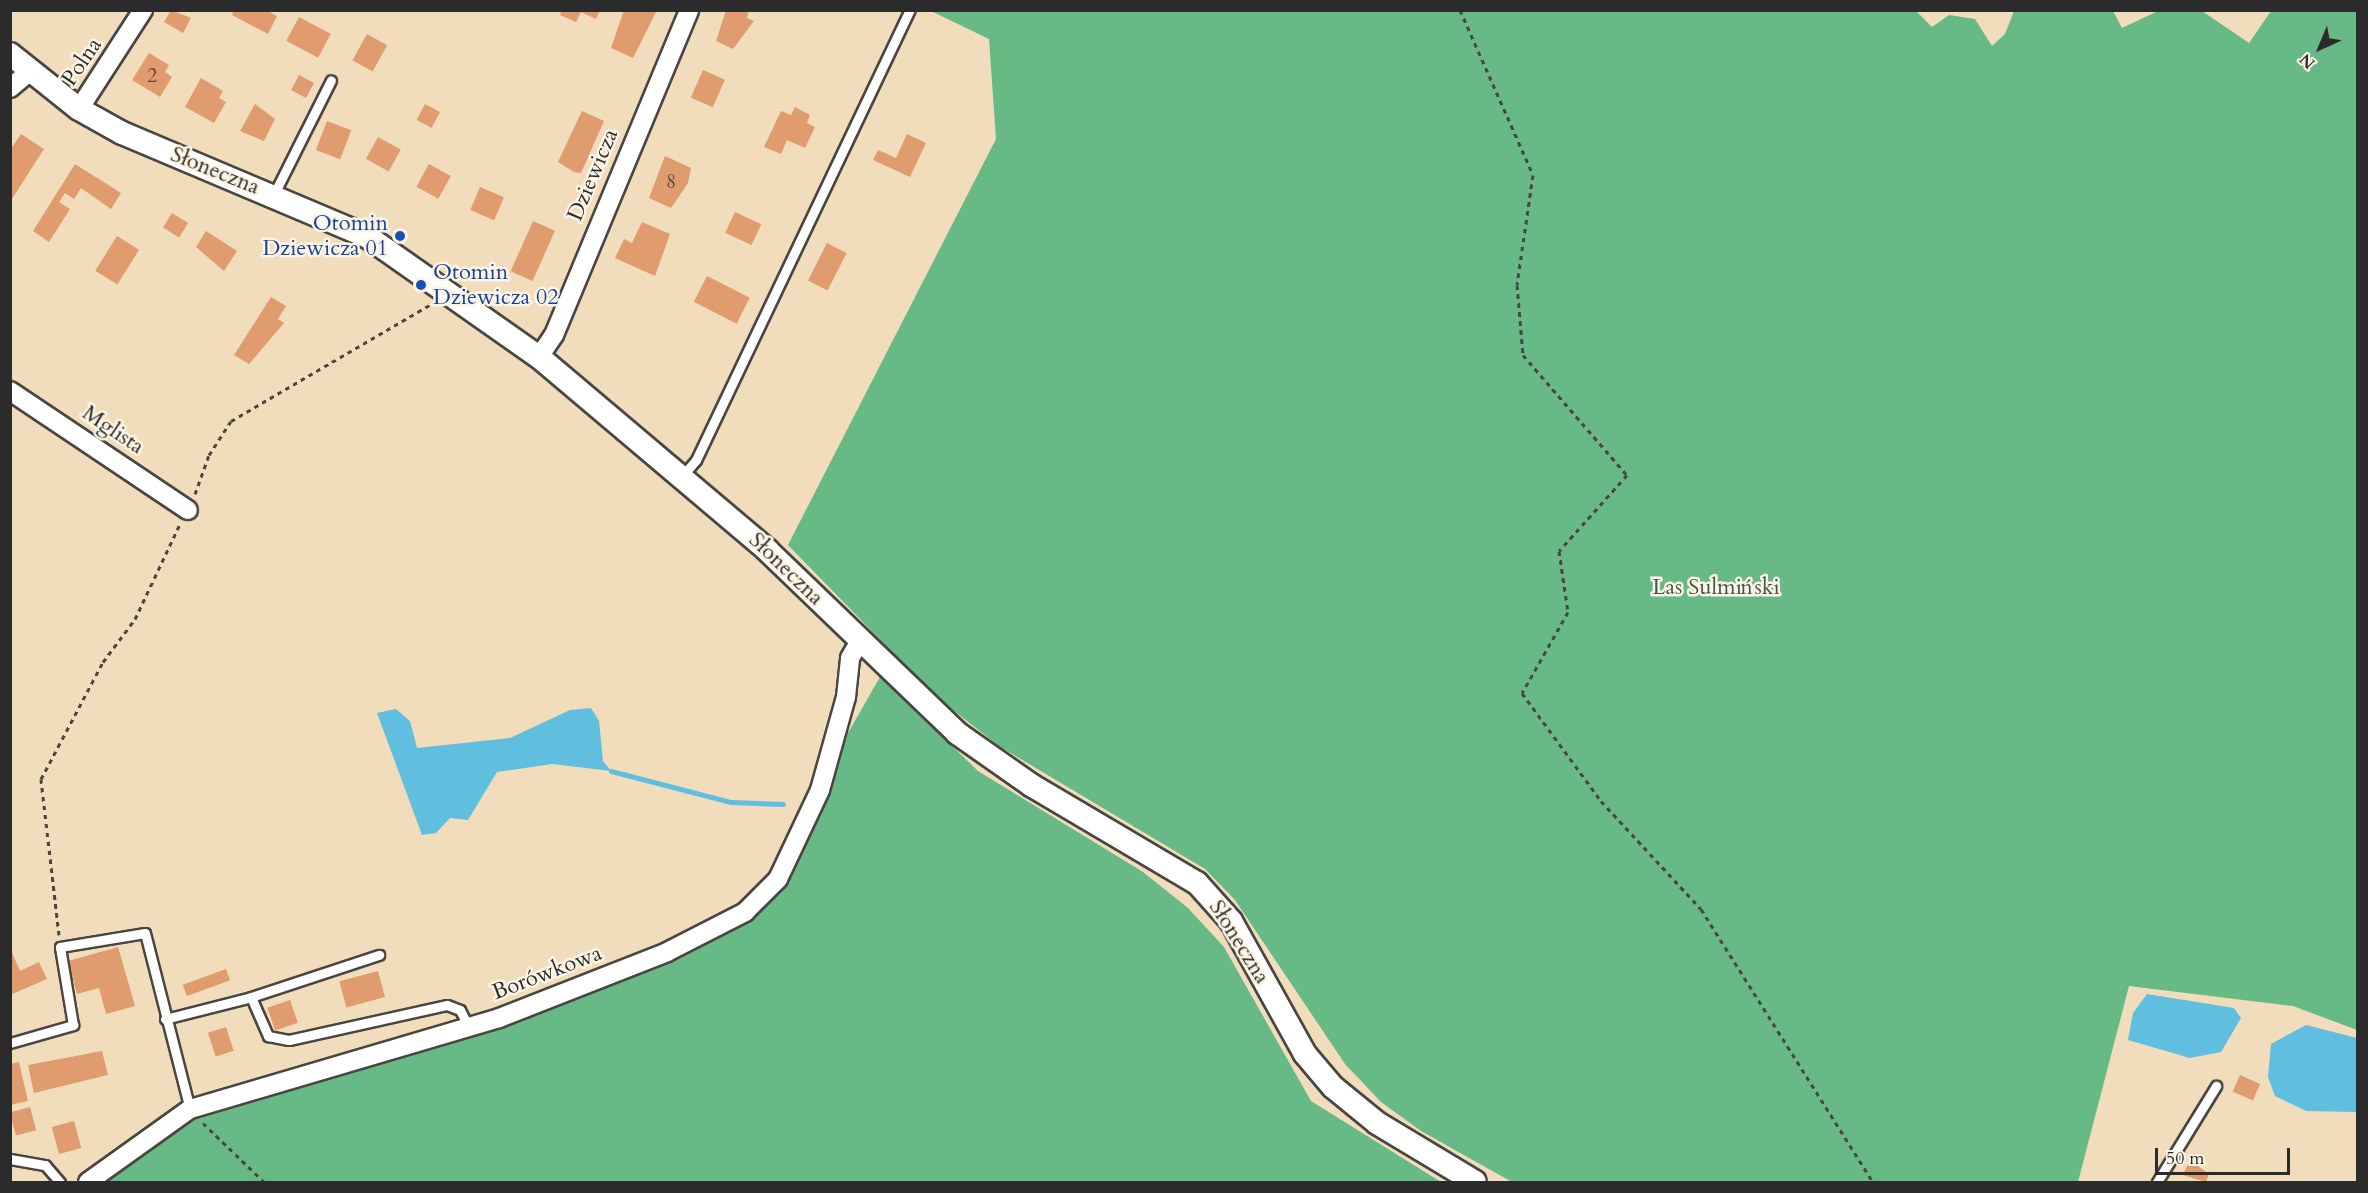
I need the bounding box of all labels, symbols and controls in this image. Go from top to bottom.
north arrow [2290,18,2350,78]
street label: Polna [56,33,108,91]
text: N [2295,48,2320,74]
house number: 2 [147,63,157,87]
street label: Dziewicza [562,125,624,225]
street label: Słoneczna [167,141,263,201]
house number: 8 [666,169,676,193]
place label: Otomin Dziewicza 01 [262,210,388,262]
marker: Otomin Dziewicza 01 [393,229,407,243]
place label: Otomin Dziewicza 02 [433,259,559,310]
marker: Otomin Dziewicza 02 [414,278,428,292]
street label: Mglista [77,400,149,460]
street label: Słoneczna [743,527,829,611]
park label: Las Sulmiński [1652,575,1780,601]
street label: Słoneczna [1203,895,1275,989]
street label: Borówkowa [488,940,606,1006]
scale bar [2158,1136,2293,1174]
text: 50 m [2166,1146,2205,1171]

